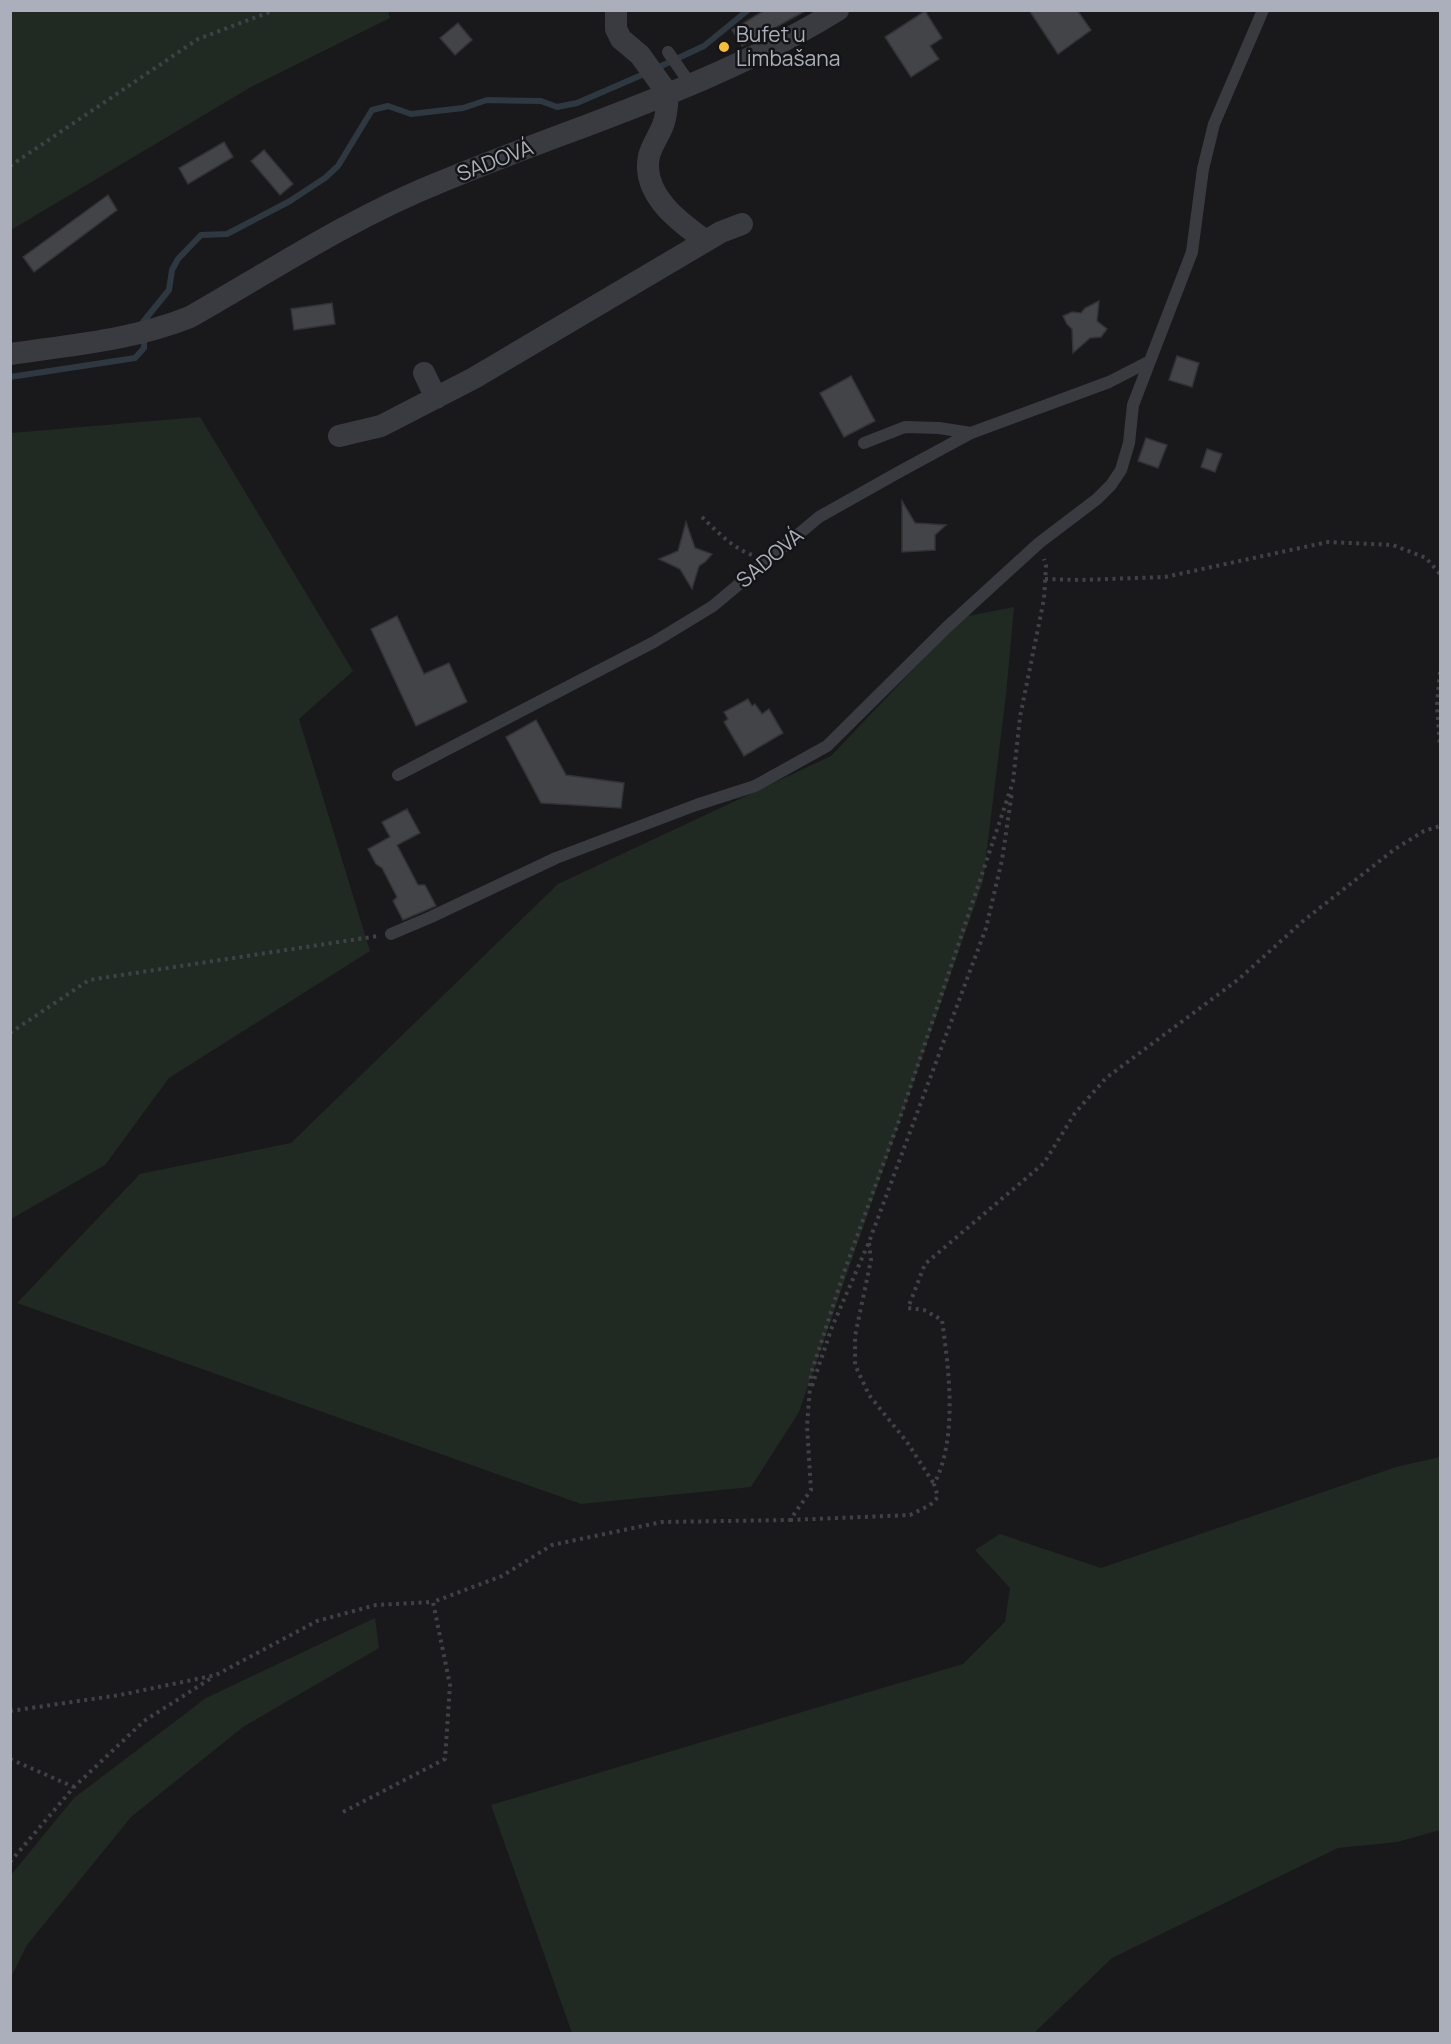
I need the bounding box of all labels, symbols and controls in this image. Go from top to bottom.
place label: Bufet u Limbašana [736,20,840,72]
marker: Bufet u Limbašana [717,40,731,54]
street label: SADOVÁ [453,133,537,187]
street label: SADOVÁ [730,521,809,593]

